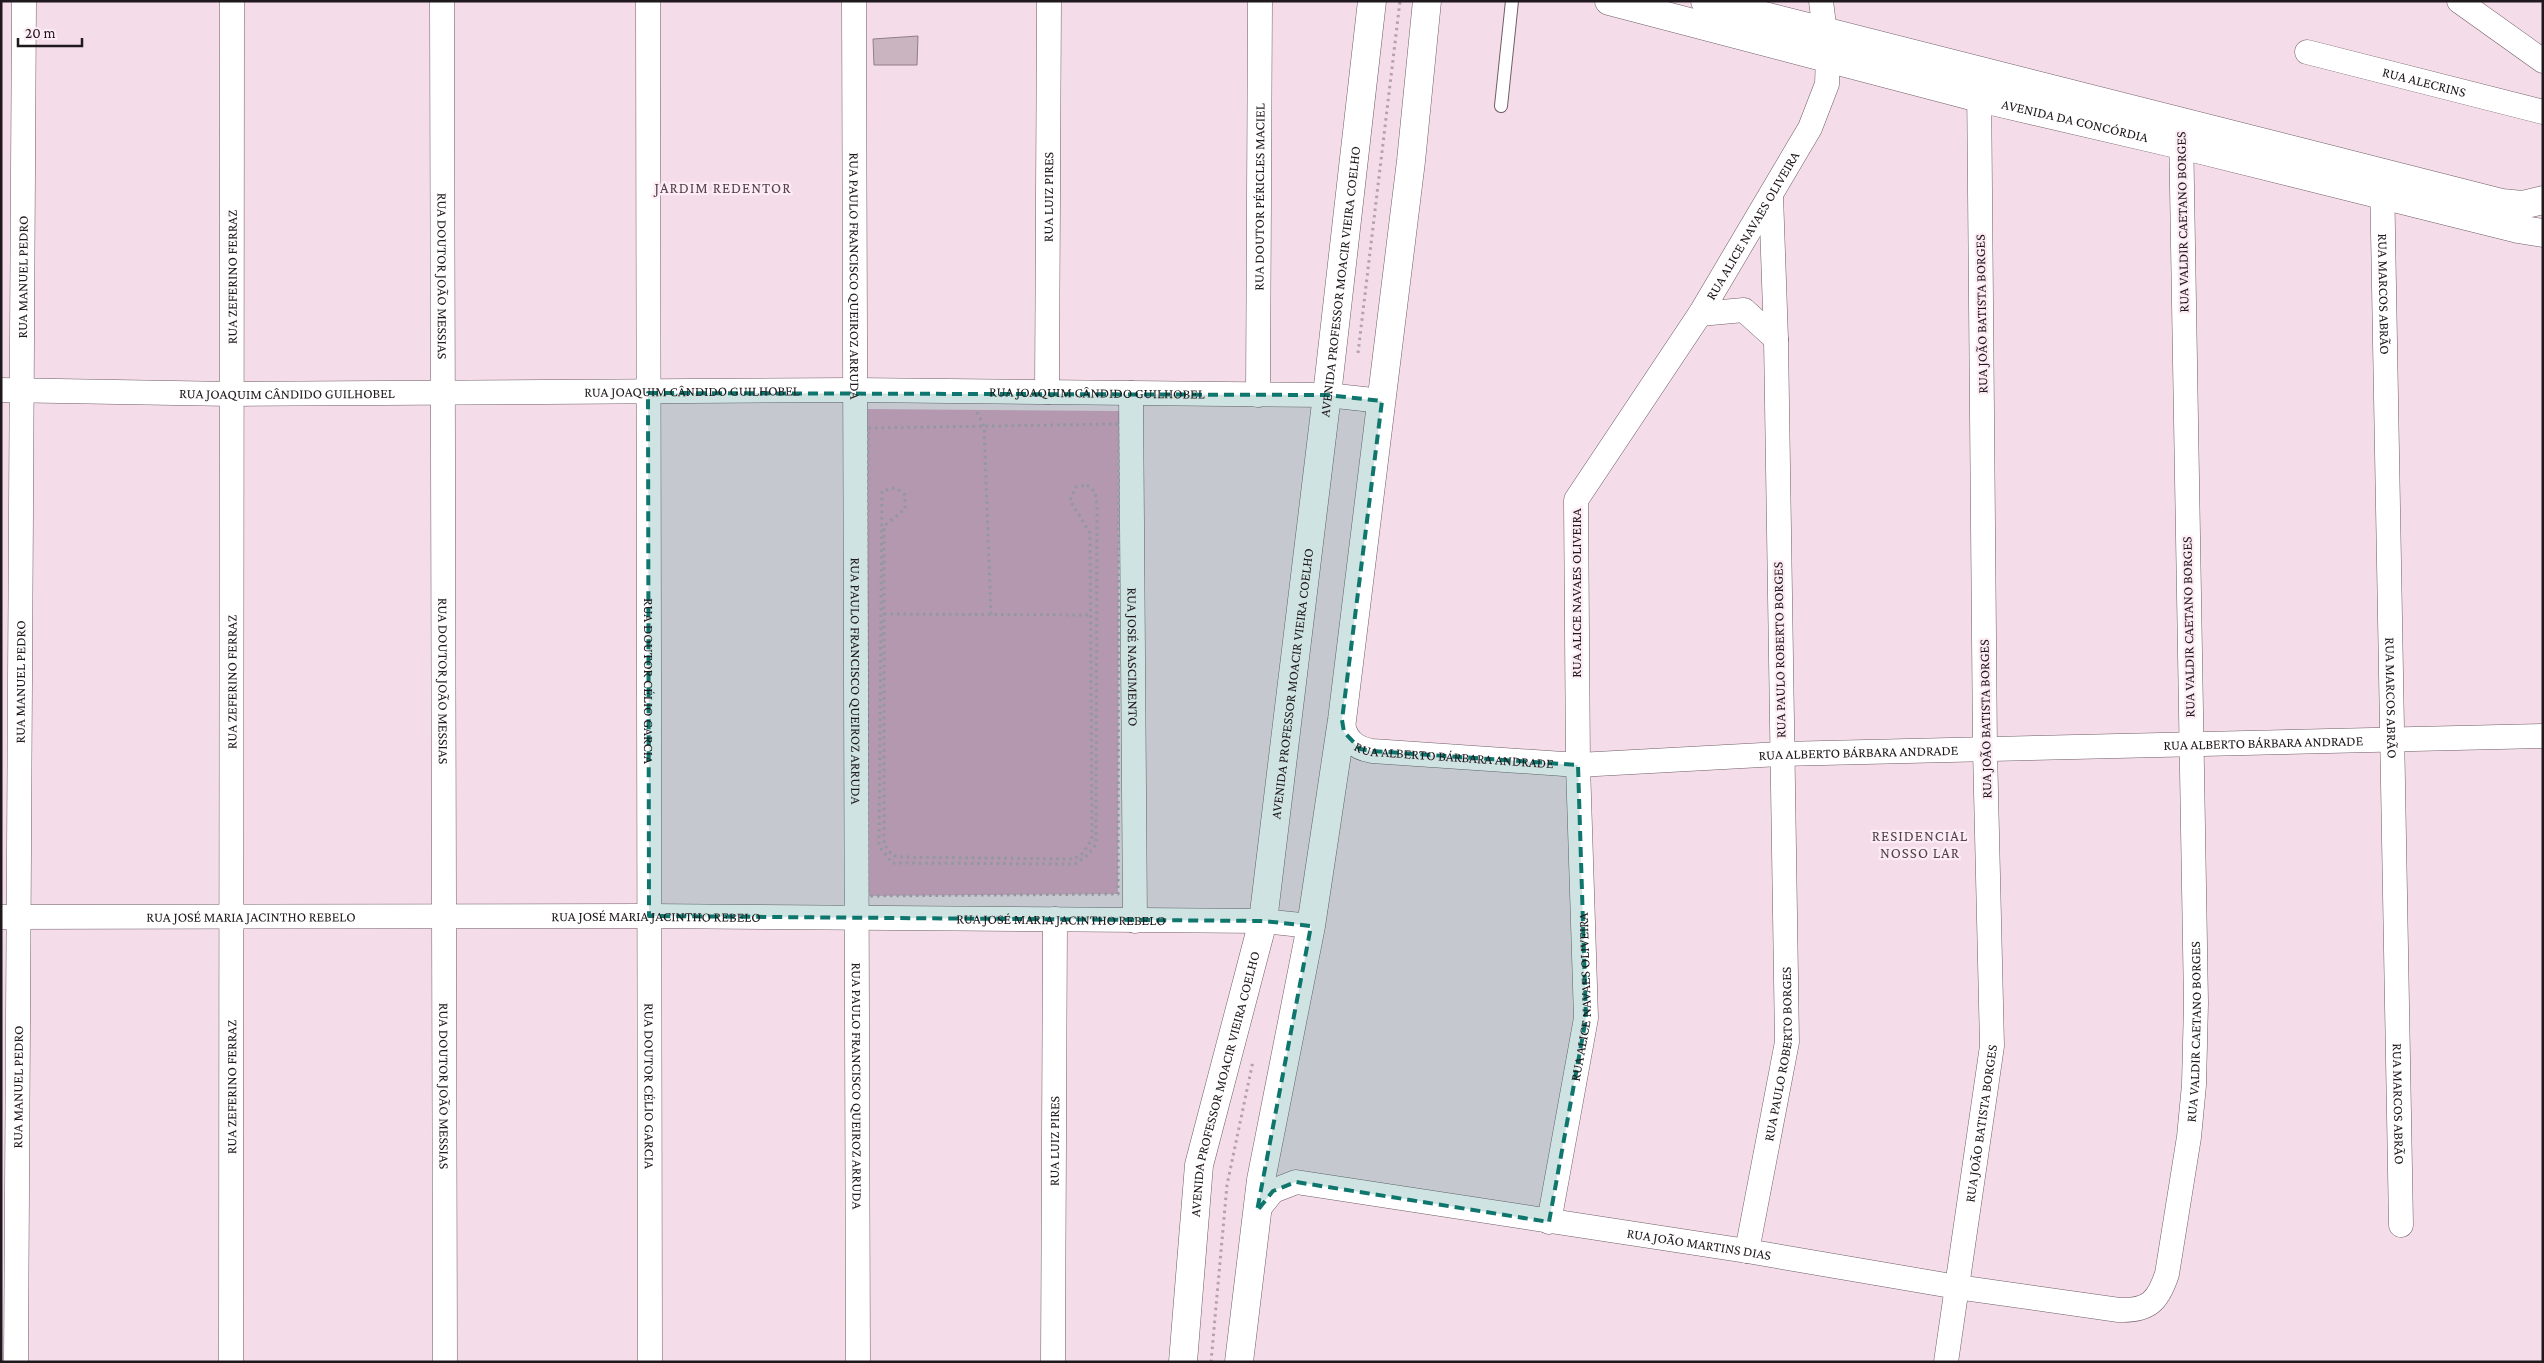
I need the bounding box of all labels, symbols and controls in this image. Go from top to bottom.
scale bar [18,15,81,47]
text: 20 m [25,25,56,41]
street label: RUA ALECRINS [2381,64,2468,100]
street label: AVENIDA DA CONCÓRDIA [2000,96,2150,145]
street label: RUA DOUTOR PÉRICLES MACIEL [1251,103,1267,291]
street label: RUA VALDIR CAETANO BORGES [2172,131,2192,313]
street label: AVENIDA PROFESSOR MOACIR VIEIRA COELHO [1316,145,1363,418]
street label: RUA ALICE NAVAES OLIVEIRA [1702,148,1803,302]
street label: RUA LUIZ PIRES [1040,151,1056,242]
street label: RUA PAULO FRANCISCO QUEIROZ ARRUDA [846,153,863,400]
district label: JARDIM REDENTOR [653,180,791,197]
street label: RUA DOUTOR JOÃO MESSIAS [434,193,451,360]
street label: RUA ZEFERINO FERRAZ [224,210,240,344]
street label: RUA MANUEL PEDRO [14,215,31,339]
street label: RUA MARCOS ABRÃO [2375,233,2393,355]
street label: RUA JOÃO BATISTA BORGES [1972,234,1990,394]
street label: RUA JOAQUIM CÂNDIDO GUILHOBEL [584,382,800,400]
street label: RUA JOAQUIM CÂNDIDO GUILHOBEL [989,383,1205,402]
street label: RUA JOAQUIM CÂNDIDO GUILHOBEL [179,385,395,402]
street label: RUA ALICE NAVAES OLIVEIRA [1568,508,1584,678]
street label: RUA VALDIR CAETANO BORGES [2178,536,2198,718]
street label: AVENIDA PROFESSOR MOACIR VIEIRA COELHO [1267,547,1316,820]
street label: RUA PAULO FRANCISCO QUEIROZ ARRUDA [848,558,864,805]
street label: RUA PAULO ROBERTO BORGES [1769,561,1789,738]
street label: RUA JOSÉ NASCIMENTO [1124,587,1142,727]
street label: RUA DOUTOR JOÃO MESSIAS [435,598,452,765]
street label: RUA DOUTOR CÉLIO GARCIA [641,598,657,764]
street label: RUA ZEFERINO FERRAZ [223,615,240,749]
street label: RUA MANUEL PEDRO [12,620,28,744]
street label: RUA MARCOS ABRÃO [2382,637,2401,759]
street label: RUA JOÃO BATISTA BORGES [1976,639,1994,799]
street label: RUA ALBERTO BÁRBARA ANDRADE [2163,732,2364,753]
street label: RUA ALBERTO BÁRBARA ANDRADE [1352,738,1555,771]
street label: RUA ALBERTO BÁRBARA ANDRADE [1758,742,1959,763]
district label: RESIDENCIAL NOSSO LAR [1872,828,1968,861]
street label: RUA JOSÉ MARIA JACINTHO REBELO [146,908,356,925]
street label: RUA JOSÉ MARIA JACINTHO REBELO [551,908,761,925]
street label: RUA JOSÉ MARIA JACINTHO REBELO [956,911,1166,928]
street label: RUA ALICE NAVAES OLIVEIRA [1567,912,1594,1083]
street label: RUA VALDIR CAETANO BORGES [2182,941,2204,1123]
street label: AVENIDA PROFESSOR MOACIR VIEIRA COELHO [1187,949,1263,1217]
street label: RUA PAULO FRANCISCO QUEIROZ ARRUDA [849,963,866,1210]
street label: RUA PAULO ROBERTO BORGES [1760,966,1795,1143]
street label: RUA DOUTOR JOÃO MESSIAS [436,1003,453,1170]
street label: RUA DOUTOR CÉLIO GARCIA [641,1003,658,1169]
street label: RUA ZEFERINO FERRAZ [223,1020,239,1154]
street label: RUA MANUEL PEDRO [9,1025,26,1149]
street label: RUA JOÃO BATISTA BORGES [1961,1043,2000,1204]
street label: RUA MARCOS ABRÃO [2390,1043,2408,1165]
street label: RUA LUIZ PIRES [1046,1095,1062,1186]
street label: RUA JOÃO MARTINS DIAS [1626,1225,1773,1263]

